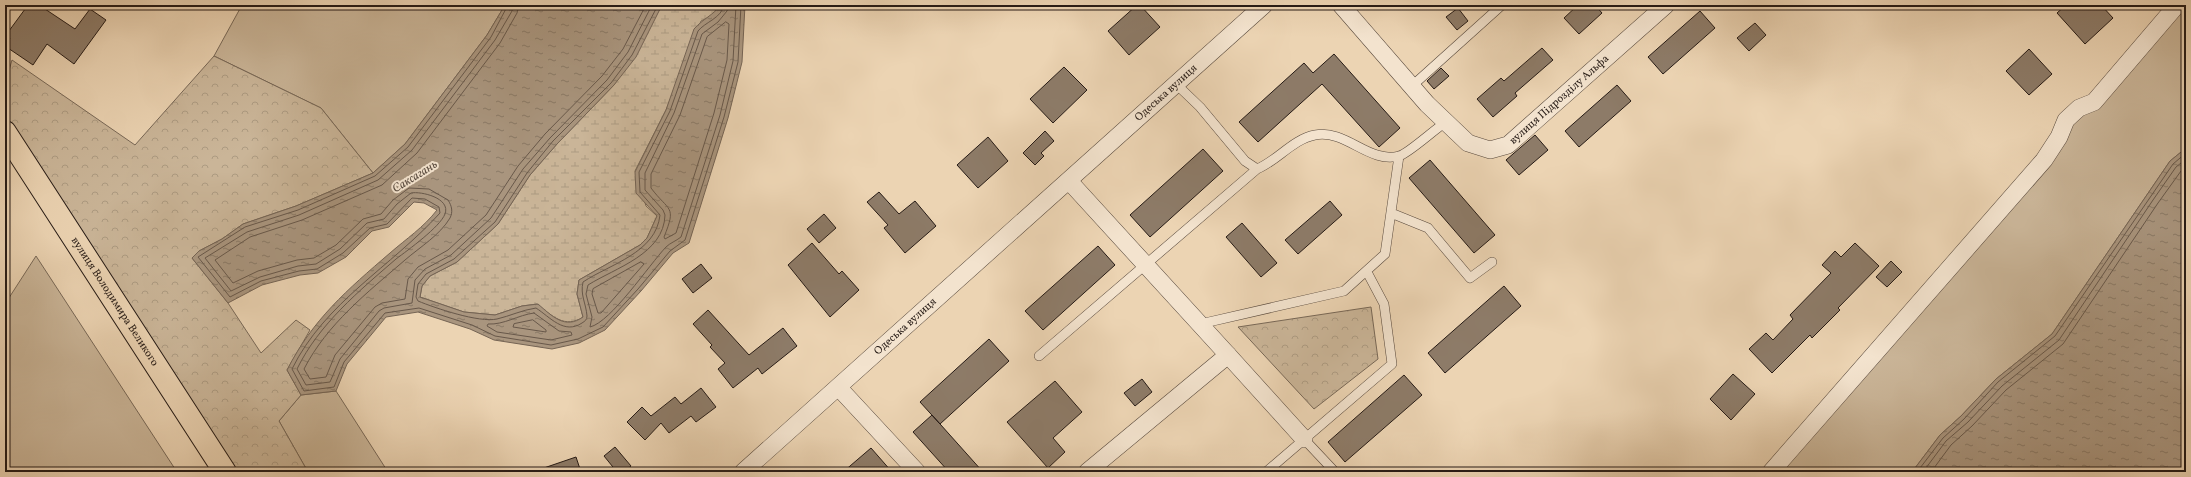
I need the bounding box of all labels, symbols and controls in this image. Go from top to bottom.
street label: вулиця Підрозділу Альфа [1506,51,1613,148]
street label: Одеська вулиця [1131,61,1201,125]
water label: Саксагань [389,157,441,197]
street label: вулиця Володимира Великого [67,234,162,369]
street label: Одеська вулиця [871,294,940,359]

